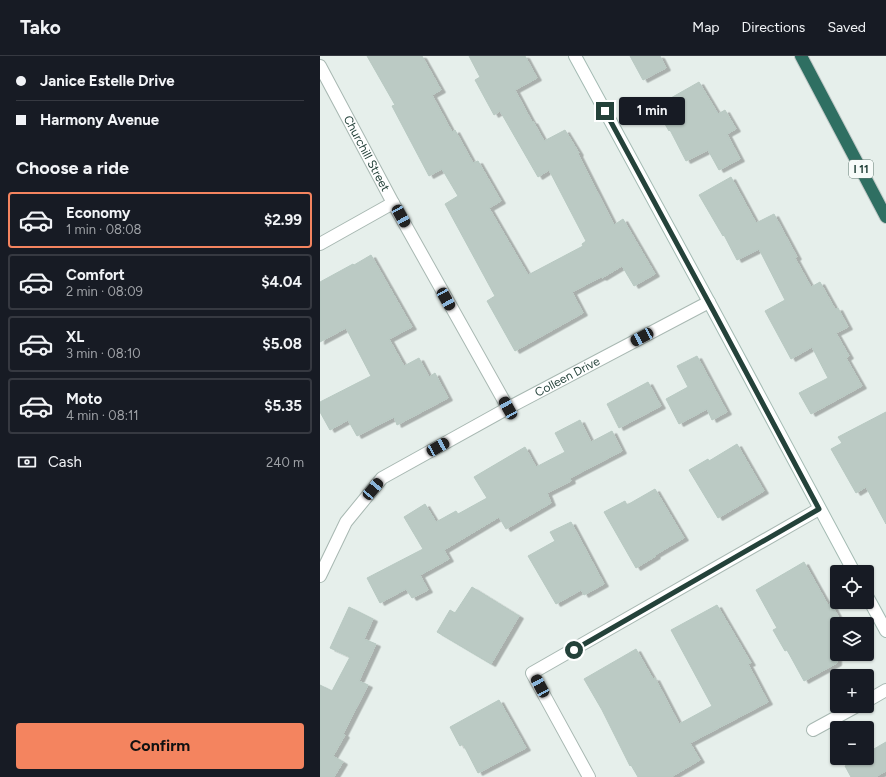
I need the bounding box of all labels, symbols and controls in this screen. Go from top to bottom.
text: Tako [20,16,61,39]
text: Map [692,19,720,36]
text: Directions [742,19,805,36]
text: Saved [827,19,866,36]
text: Janice Estelle Drive [40,72,175,90]
callout: 1 min [619,97,685,125]
route end [596,102,614,120]
text: 1 min [637,103,667,118]
text: Harmony Avenue [40,111,159,129]
street label: Churchill Street [341,113,393,194]
text: Choose a ride [16,157,129,179]
road number: I 11 [849,160,873,178]
icon: car [18,202,54,238]
car [390,203,412,229]
text: Economy [66,204,131,222]
text: $2.99 [264,211,302,229]
text: 1 min · 08:08 [66,222,142,237]
icon: car [18,264,54,300]
text: Comfort [66,266,125,284]
text: $4.04 [261,273,302,291]
text: 2 min · 08:09 [66,284,143,299]
car [435,286,457,312]
icon: car [18,326,54,362]
car [629,326,655,348]
text: XL [66,328,84,346]
text: $5.08 [262,335,302,353]
text: 3 min · 08:10 [66,346,141,361]
street label: Colleen Drive [532,354,603,400]
icon: car [18,388,54,424]
text: Moto [66,390,102,408]
car [497,395,519,421]
text: $5.35 [264,397,302,415]
text: 4 min · 08:11 [66,408,139,423]
car [425,436,451,458]
icon: cash [16,451,38,473]
text: Cash [48,453,82,471]
text: 240 m [266,455,304,470]
car [361,476,385,502]
map controls [830,565,874,765]
button: locate [830,565,874,609]
button: layers [830,617,874,661]
route start [565,641,583,659]
button: + [830,669,874,713]
car [529,673,551,699]
button: − [830,721,874,765]
button: Confirm [16,723,304,769]

